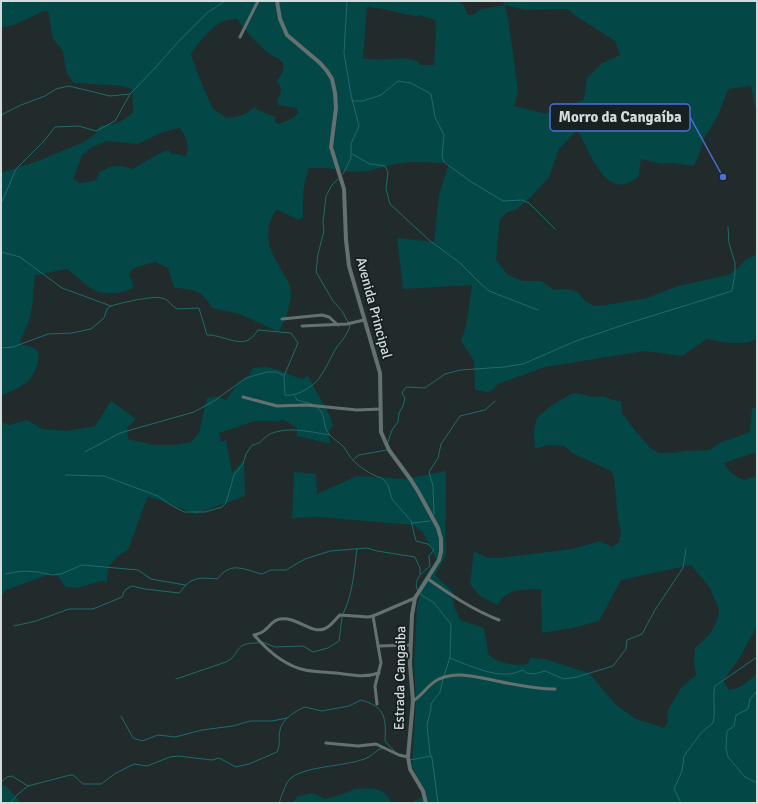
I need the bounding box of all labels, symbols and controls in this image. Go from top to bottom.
callout: Morro da Cangaíba [550,104,690,131]
text: Morro da Cangaíba [558,108,682,126]
street label: Avenida Principal [352,255,396,361]
street label: Estrada Cangaiba [391,626,409,730]

